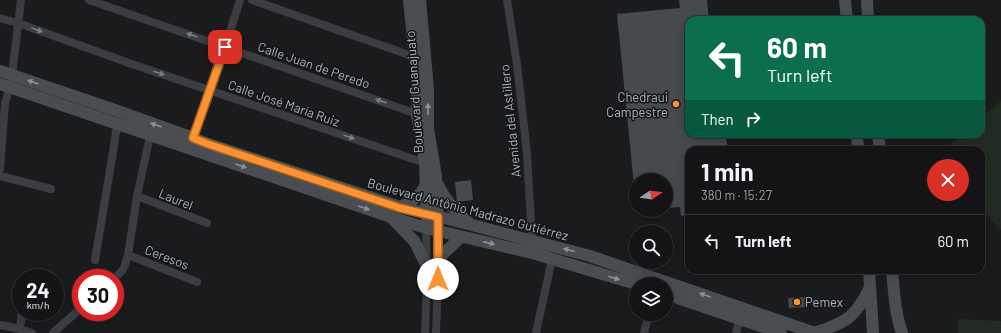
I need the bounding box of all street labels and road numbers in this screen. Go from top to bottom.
street label: Boulevard Guanajuato [402,30,426,154]
street label: Calle Juan de Peredo [256,38,372,92]
street label: Avenida del Astillero [496,64,524,178]
street label: Calle José María Ruiz [226,76,342,130]
street label: Boulevard Antônio Madrazo Gutiérrez [366,174,570,244]
street label: Laurel [157,185,195,213]
street label: Ceresos [143,241,191,273]

